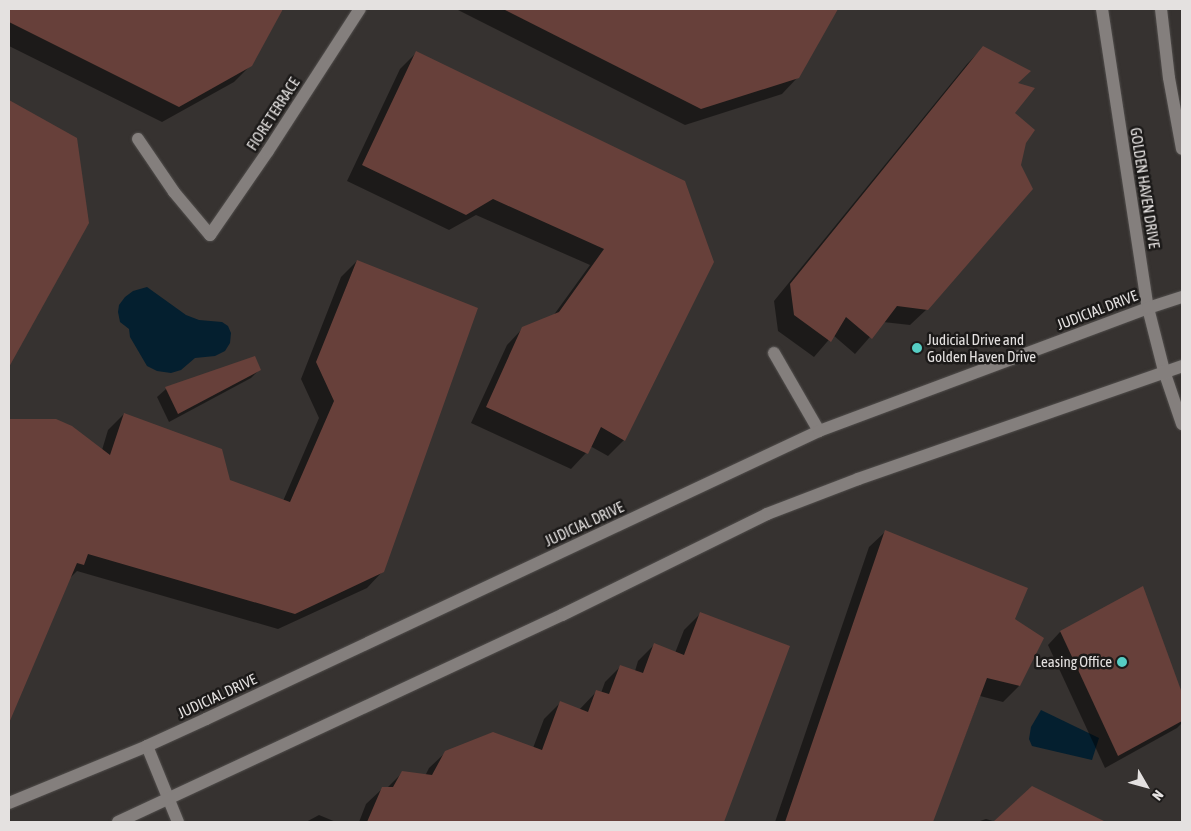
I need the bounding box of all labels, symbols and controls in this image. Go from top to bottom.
street label: FIORE TERRACE [243,74,303,154]
street label: GOLDEN HAVEN DRIVE [1127,126,1163,250]
street label: JUDICIAL DRIVE [1054,286,1140,334]
place label: Judicial Drive and Golden Haven Drive [927,330,1036,365]
marker: Judicial Drive and Golden Haven Drive [911,342,923,354]
street label: JUDICIAL DRIVE [542,498,626,550]
place label: Leasing Office [1035,653,1112,671]
marker: Leasing Office [1116,656,1128,668]
street label: JUDICIAL DRIVE [175,670,259,722]
north arrow [1121,761,1171,811]
text: N [1149,787,1167,803]

